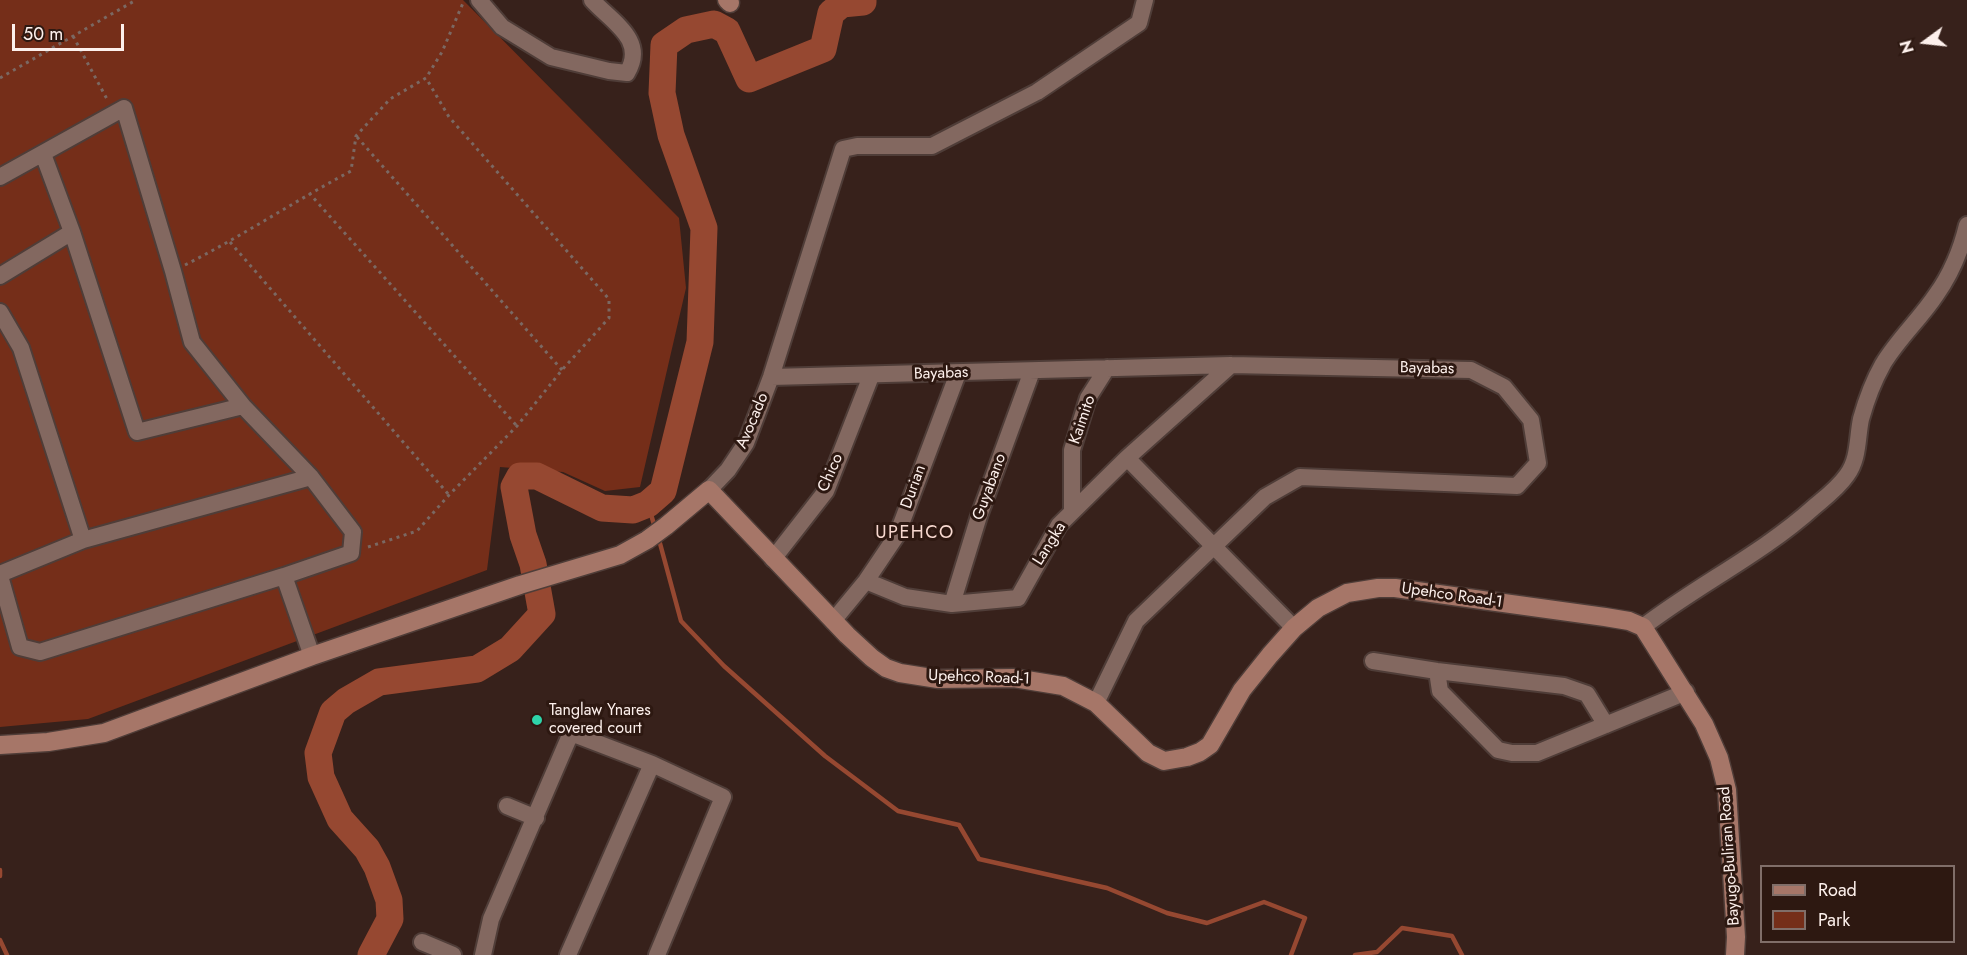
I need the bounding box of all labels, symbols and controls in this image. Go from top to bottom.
scale bar [15,12,128,50]
north arrow [1895,12,1955,72]
text: 50 m [23,21,63,47]
text: N [1894,38,1920,56]
street label: Bayabas [1400,359,1454,379]
street label: Bayabas [913,363,969,385]
street label: Avocado [733,390,773,452]
street label: Kaimito [1066,393,1100,447]
street label: Chico [814,451,848,495]
street label: Guyabano [969,451,1011,523]
street label: Durian [897,463,931,511]
street label: Langka [1029,519,1071,569]
district label: UPEHCO [875,523,955,545]
street label: Upehco Road-1 [1400,579,1504,613]
street label: Upehco Road-1 [928,667,1030,689]
place label: Tanglaw Ynares covered court [549,701,651,739]
marker: Tanglaw Ynares covered court [530,713,544,727]
street label: Bayugo-Buliran Road [1716,786,1744,926]
legend [1760,865,1955,943]
text: Road [1818,877,1857,903]
text: Park [1818,907,1850,933]

